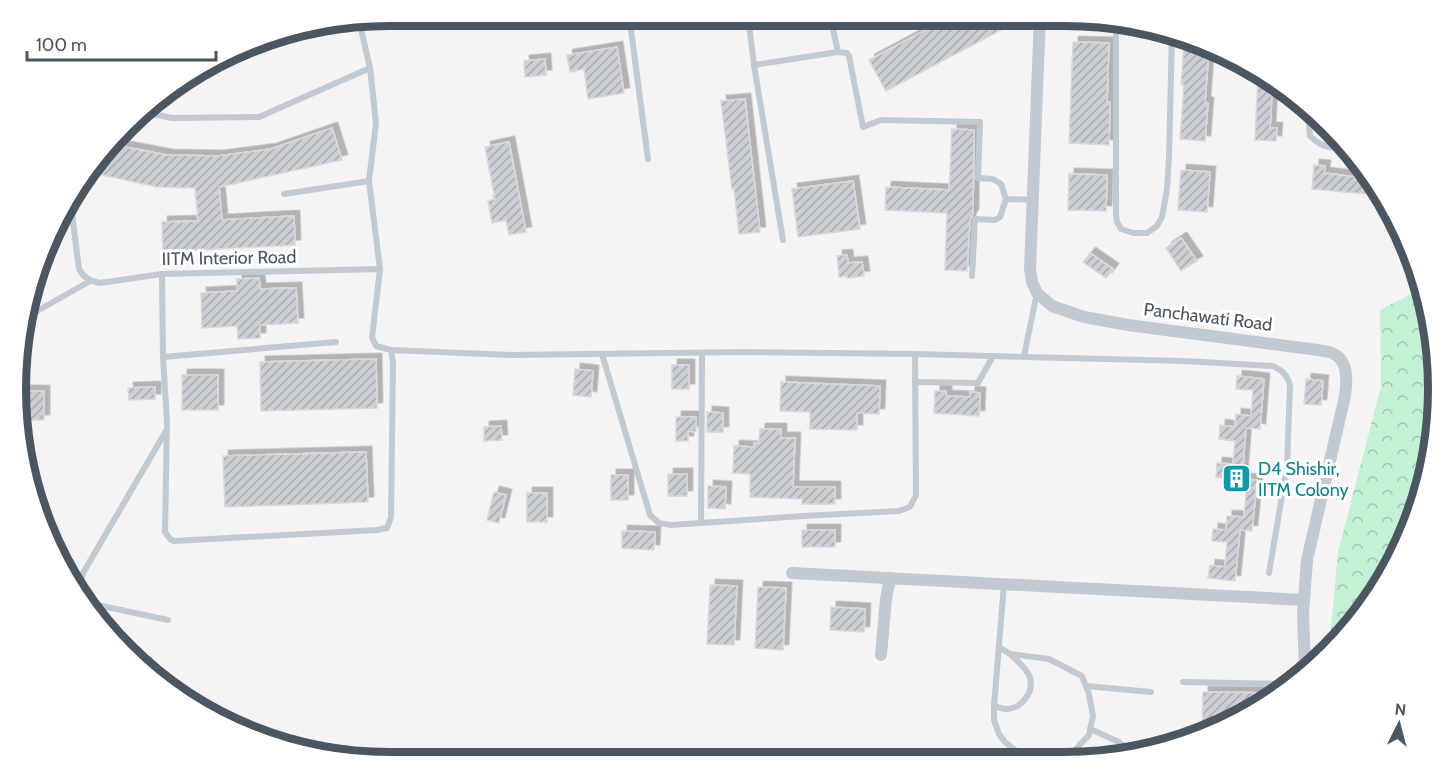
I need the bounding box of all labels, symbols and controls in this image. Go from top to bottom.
scale bar [27,24,216,62]
text: 100 m [36,34,87,56]
street label: IITM Interior Road [161,246,297,270]
street label: Panchawati Road [1142,298,1274,336]
place label: D4 Shishir, IITM Colony [1258,458,1349,501]
building icon: D4 Shishir, IITM Colony [1221,463,1253,495]
north arrow [1369,694,1429,754]
text: N [1394,700,1407,720]

